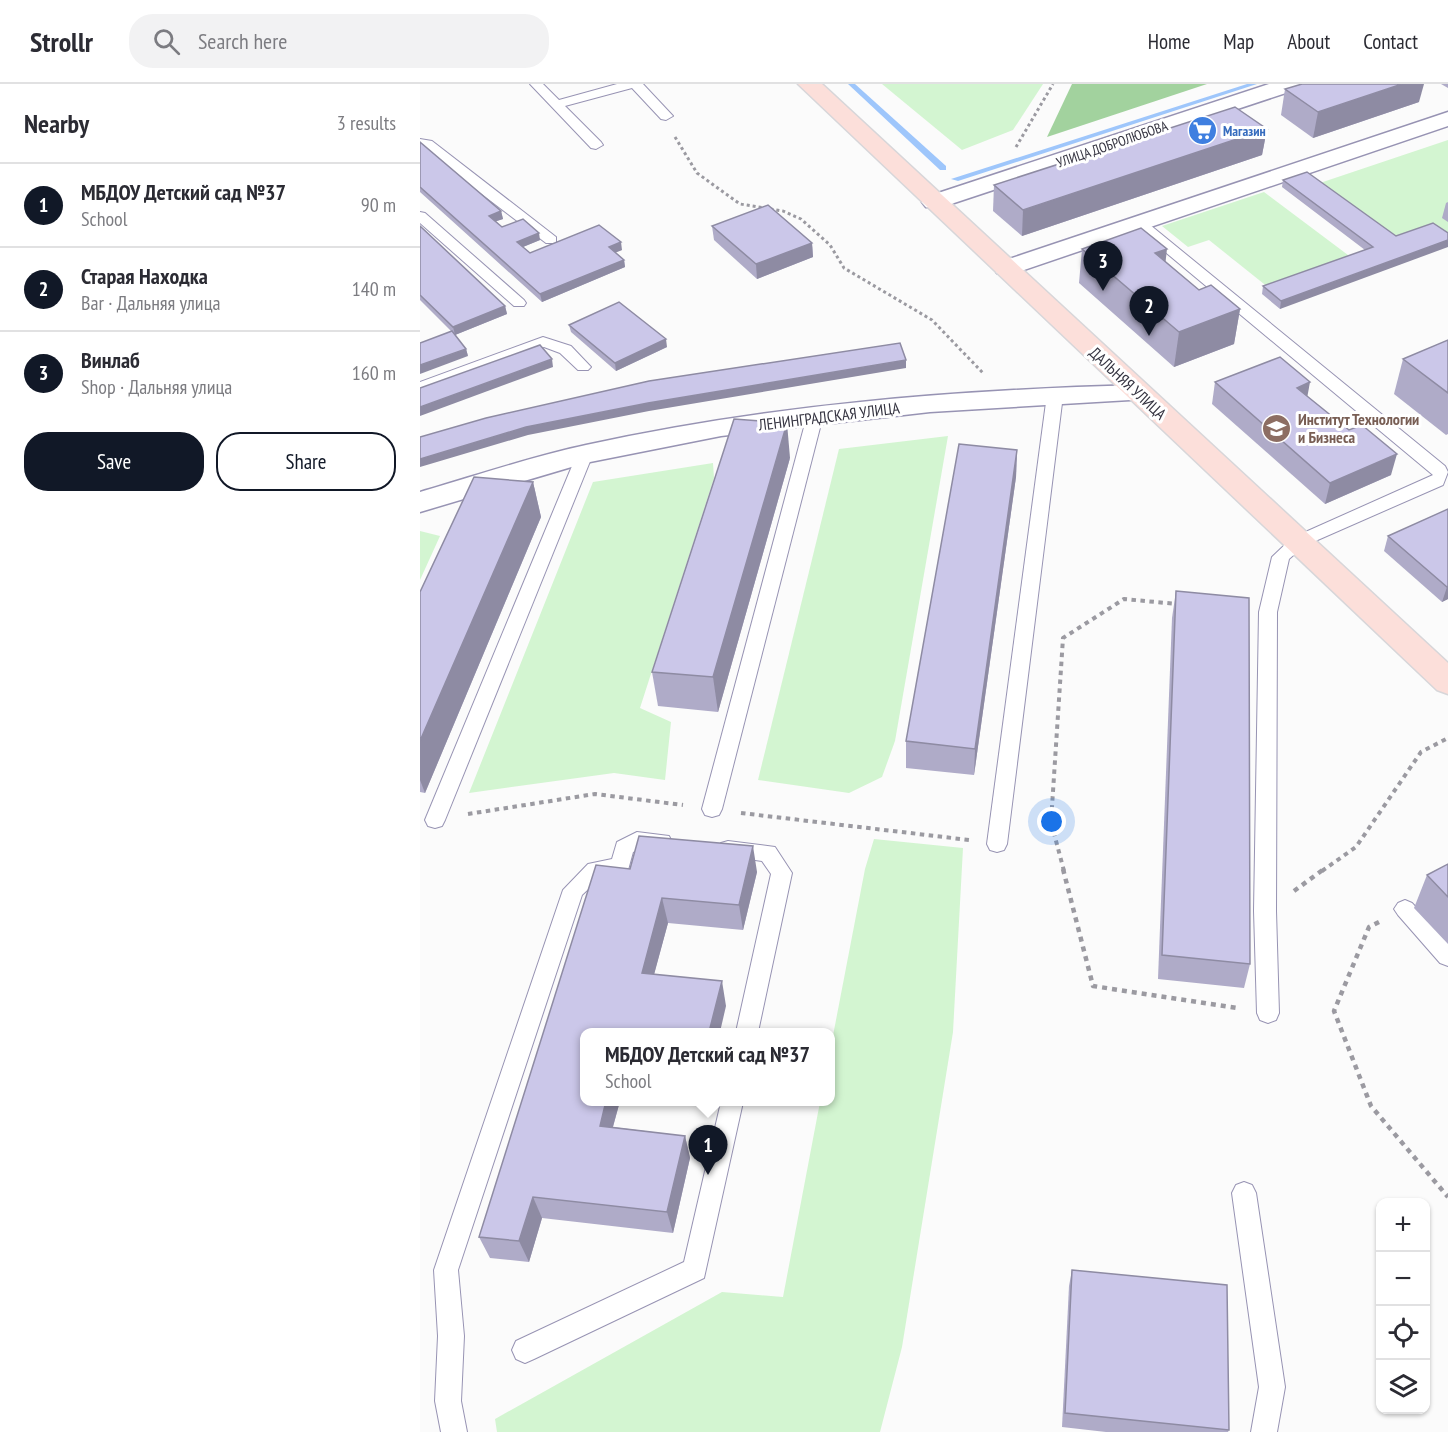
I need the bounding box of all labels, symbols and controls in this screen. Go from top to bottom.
search box [129,14,549,68]
text: Strollr [30,23,93,60]
icon: search [150,25,183,58]
text: Search here [198,27,287,55]
text: Home [1148,28,1190,55]
text: Map [1223,28,1254,55]
text: About [1287,28,1330,55]
text: Contact [1363,28,1418,55]
text: Nearby [24,107,89,140]
text: 3 results [337,110,396,136]
supermarket icon: Магазин [1186,115,1218,147]
street label: УЛИЦА ДОБРОЛЮБОВА [1054,116,1170,172]
place label: Магазин [1223,122,1266,140]
text: МБДОУ Детский сад №37 [81,178,286,206]
text: 1 [39,192,48,218]
text: 90 m [361,192,396,218]
text: School [81,206,127,232]
pin: 3 [1084,242,1122,291]
text: Старая Находка [81,262,208,290]
text: 2 [39,276,48,302]
text: 140 m [352,276,396,302]
pin: 2 [1130,286,1168,336]
text: Bar · Дальняя улица [81,290,220,316]
street label: ДАЛЬНЯЯ УЛИЦА [1085,342,1171,424]
text: Винлаб [81,346,140,374]
text: 3 [39,360,48,386]
text: 160 m [352,360,396,386]
text: Shop · Дальняя улица [81,374,232,400]
street label: ЛЕНИНГРАДСКАЯ УЛИЦА [756,397,901,435]
place label: Институт Технологии и Бизнеса [1298,409,1419,447]
school or university icon: Институт Технологии и Бизнеса [1261,412,1293,444]
button: Save [24,432,204,491]
button: Share [216,432,396,491]
your location [1037,807,1066,836]
popup [580,1028,835,1106]
text: МБДОУ Детский сад №37 [605,1040,810,1068]
text: School [605,1068,651,1094]
pin: 1 [688,1126,728,1175]
map controls [1376,1198,1430,1414]
button: + [1376,1198,1430,1252]
button: − [1376,1252,1430,1306]
button: locate [1376,1306,1430,1360]
button: layers [1376,1360,1430,1414]

